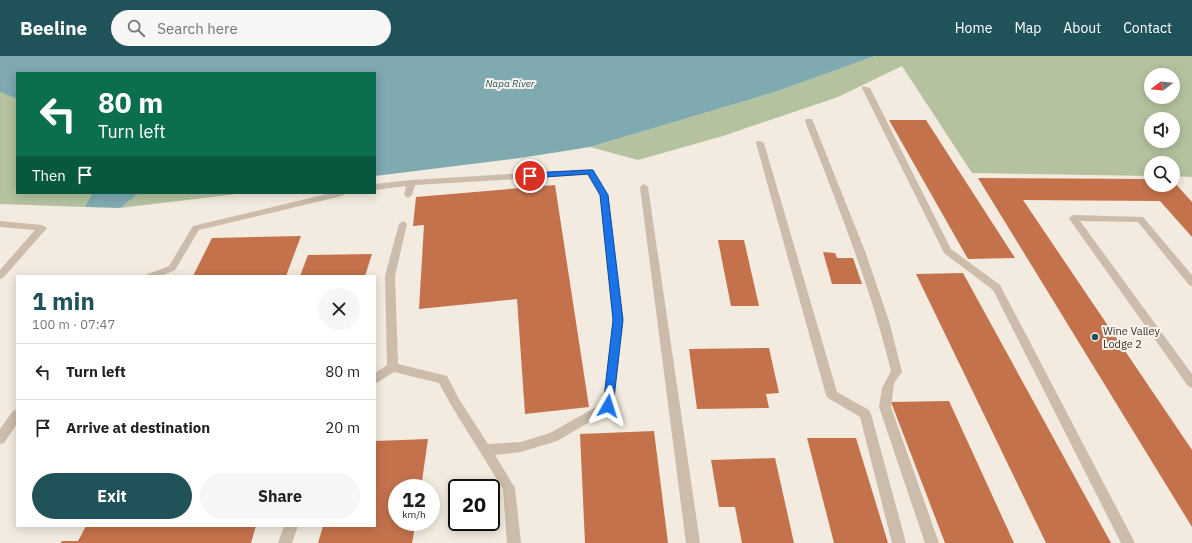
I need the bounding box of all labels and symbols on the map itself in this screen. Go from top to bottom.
north arrow [1144,68,1180,104]
water label: Napa River [486,77,535,90]
pin [513,159,547,193]
place label: Wine Valley Lodge 2 [1103,324,1161,351]
marker: Wine Valley Lodge 2 [1090,332,1100,342]
position arrow [587,385,629,427]
speed limit sign: 20 [448,479,500,531]

